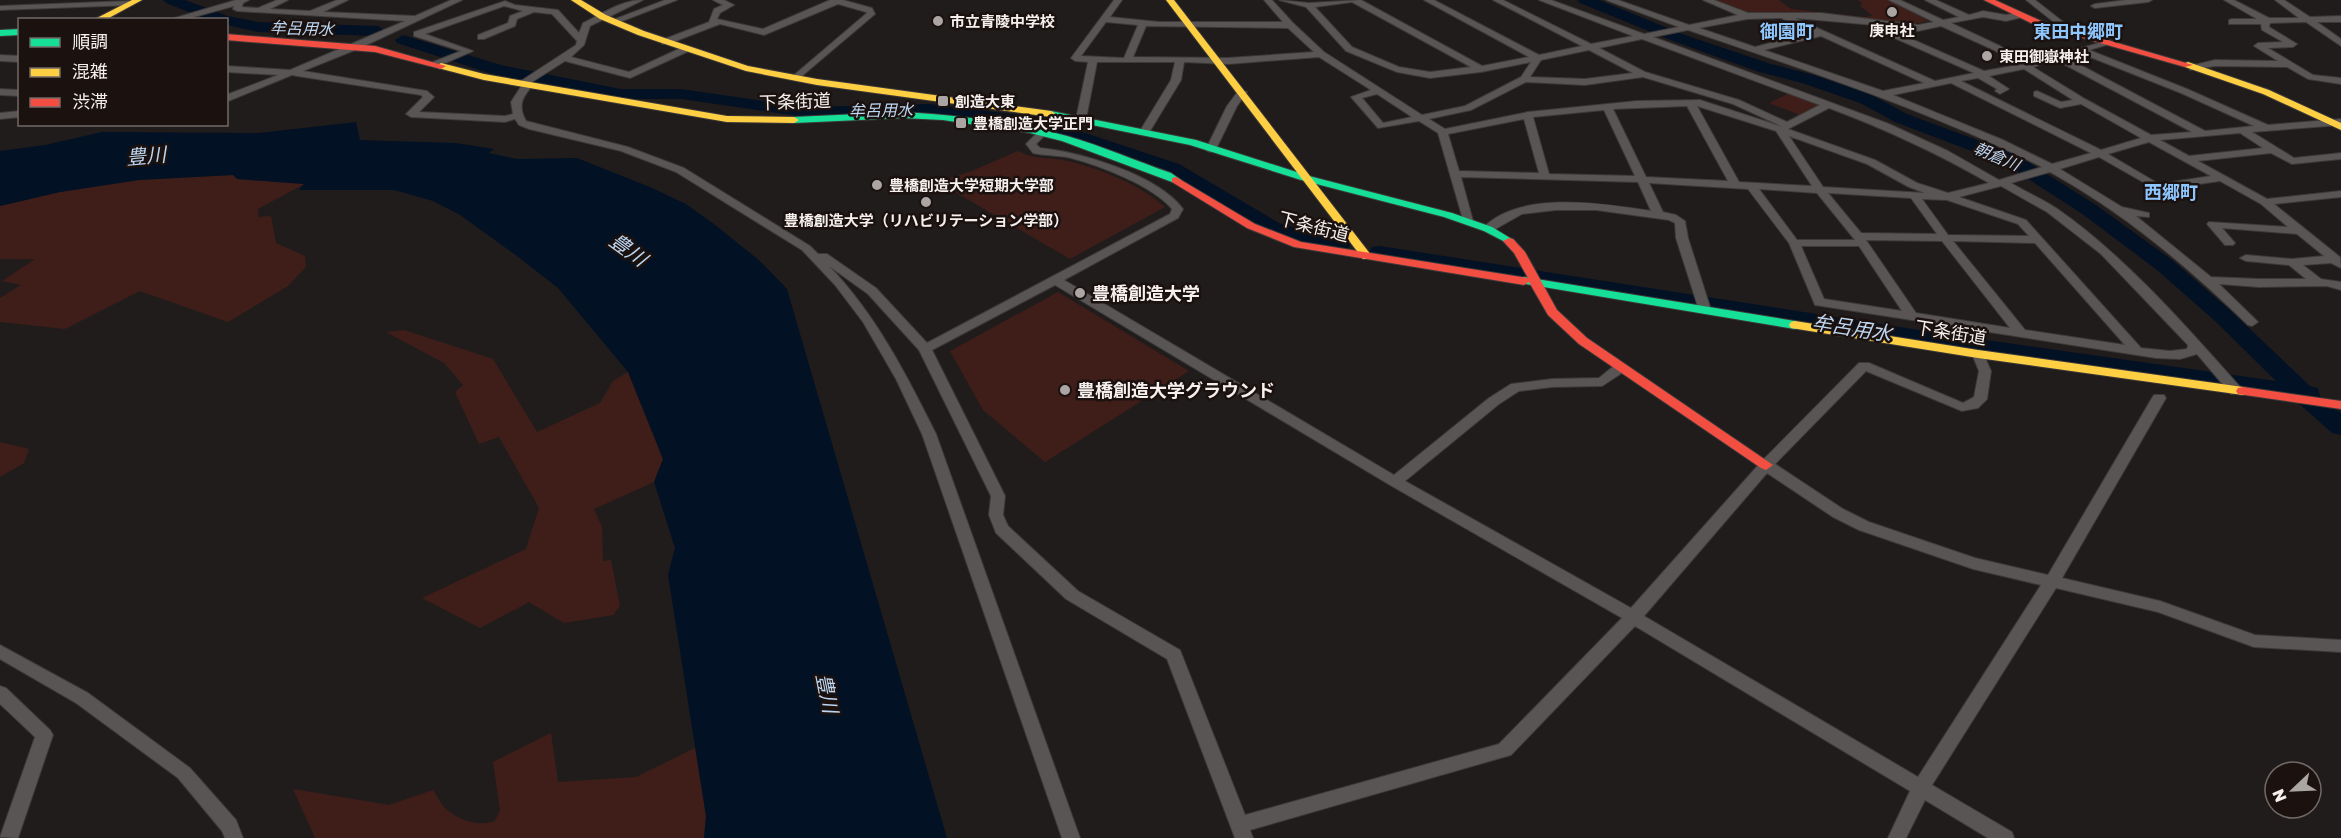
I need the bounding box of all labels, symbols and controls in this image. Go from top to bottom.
marker: 庚申社 [1885,5,1899,19]
place label: 市立青陵中学校 [950,12,1055,30]
marker: 市立青陵中学校 [931,14,945,28]
water label: 牟呂用水 [270,17,336,39]
legend [18,18,228,126]
district label: 御園町 [1759,20,1814,42]
district label: 東田中郷町 [2033,20,2123,42]
place label: 庚申社 [1869,21,1915,39]
text: 順調 [72,30,108,52]
place label: 東田御嶽神社 [1999,47,2089,65]
marker: 東田御嶽神社 [1980,49,1994,63]
text: 混雑 [72,60,108,82]
street label: 下条街道 [759,89,831,113]
text: 渋滞 [72,90,108,112]
place label: 創造大東 [955,92,1015,110]
marker: 創造大東 [936,94,950,108]
water label: 牟呂用水 [849,99,915,121]
place label: 豊橋創造大学正門 [973,114,1093,132]
marker: 豊橋創造大学正門 [954,116,968,130]
water label: 朝倉川 [1971,137,2025,175]
water label: 豊川 [125,141,169,169]
place label: 豊橋創造大学短期大学部 [889,176,1054,194]
marker: 豊橋創造大学短期大学部 [870,178,884,192]
district label: 西郷町 [2144,181,2198,203]
marker: 豊橋創造大学（リハビリテーション学部） [919,195,933,209]
street label: 下条街道 [1276,207,1352,245]
place label: 豊橋創造大学（リハビリテーション学部） [784,211,1068,229]
water label: 豊川 [606,228,654,272]
place label: 豊橋創造大学 [1092,282,1200,304]
marker: 豊橋創造大学 [1073,286,1087,300]
water label: 牟呂用水 [1811,309,1895,345]
street label: 下条街道 [1914,316,1988,348]
place label: 豊橋創造大学グラウンド [1077,379,1275,401]
marker: 豊橋創造大学グラウンド [1058,383,1072,397]
water label: 豊川 [812,671,844,717]
north arrow [2263,760,2323,820]
text: N [2268,786,2291,805]

